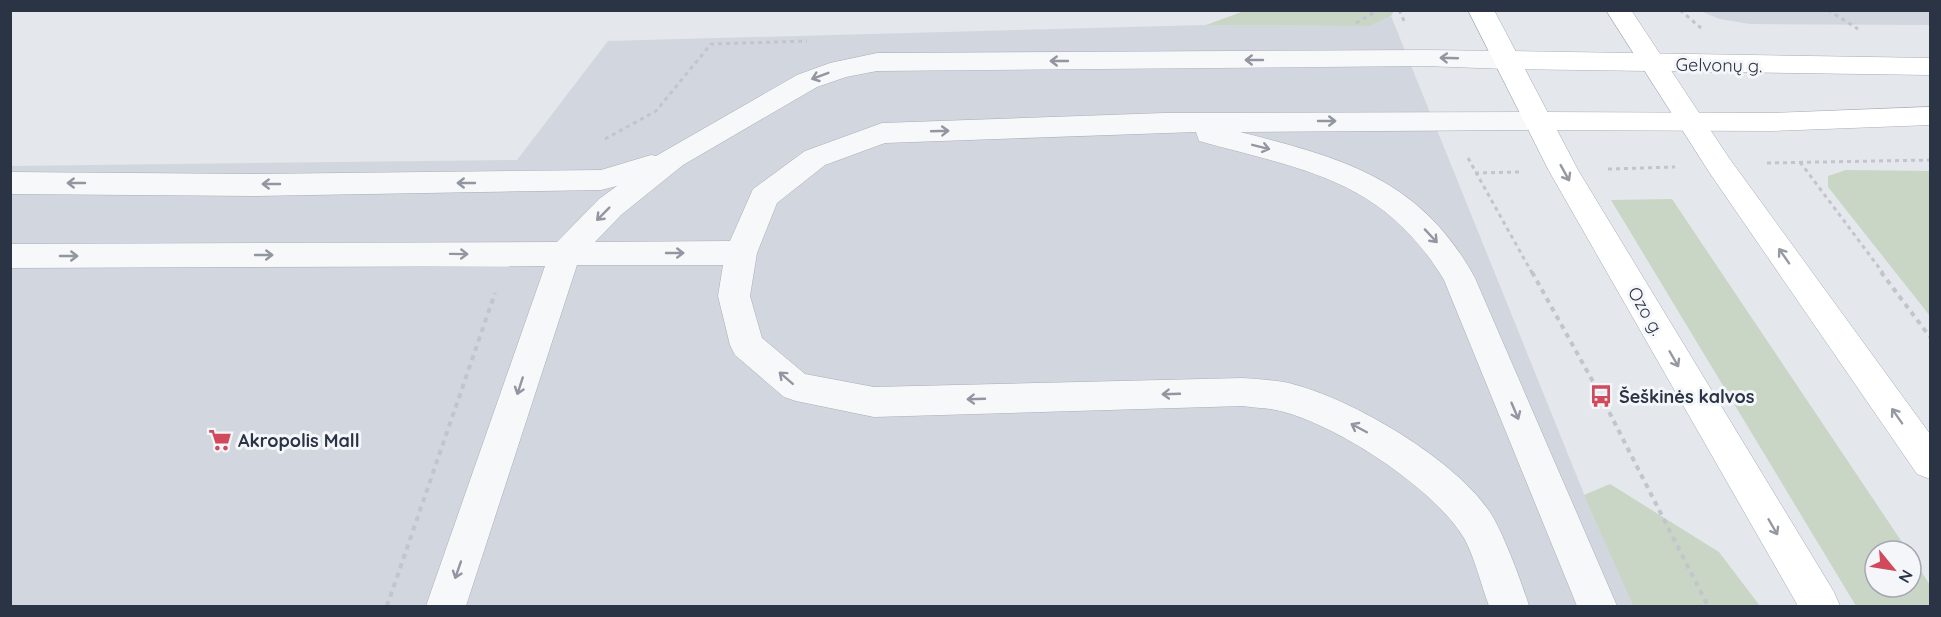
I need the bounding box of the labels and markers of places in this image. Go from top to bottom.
bus stop icon: Šeškinės kalvos [1588,383,1614,409]
place label: Šeškinės kalvos [1619,385,1755,408]
supermarket icon: Akropolis Mall [207,427,233,453]
place label: Akropolis Mall [238,429,360,452]

